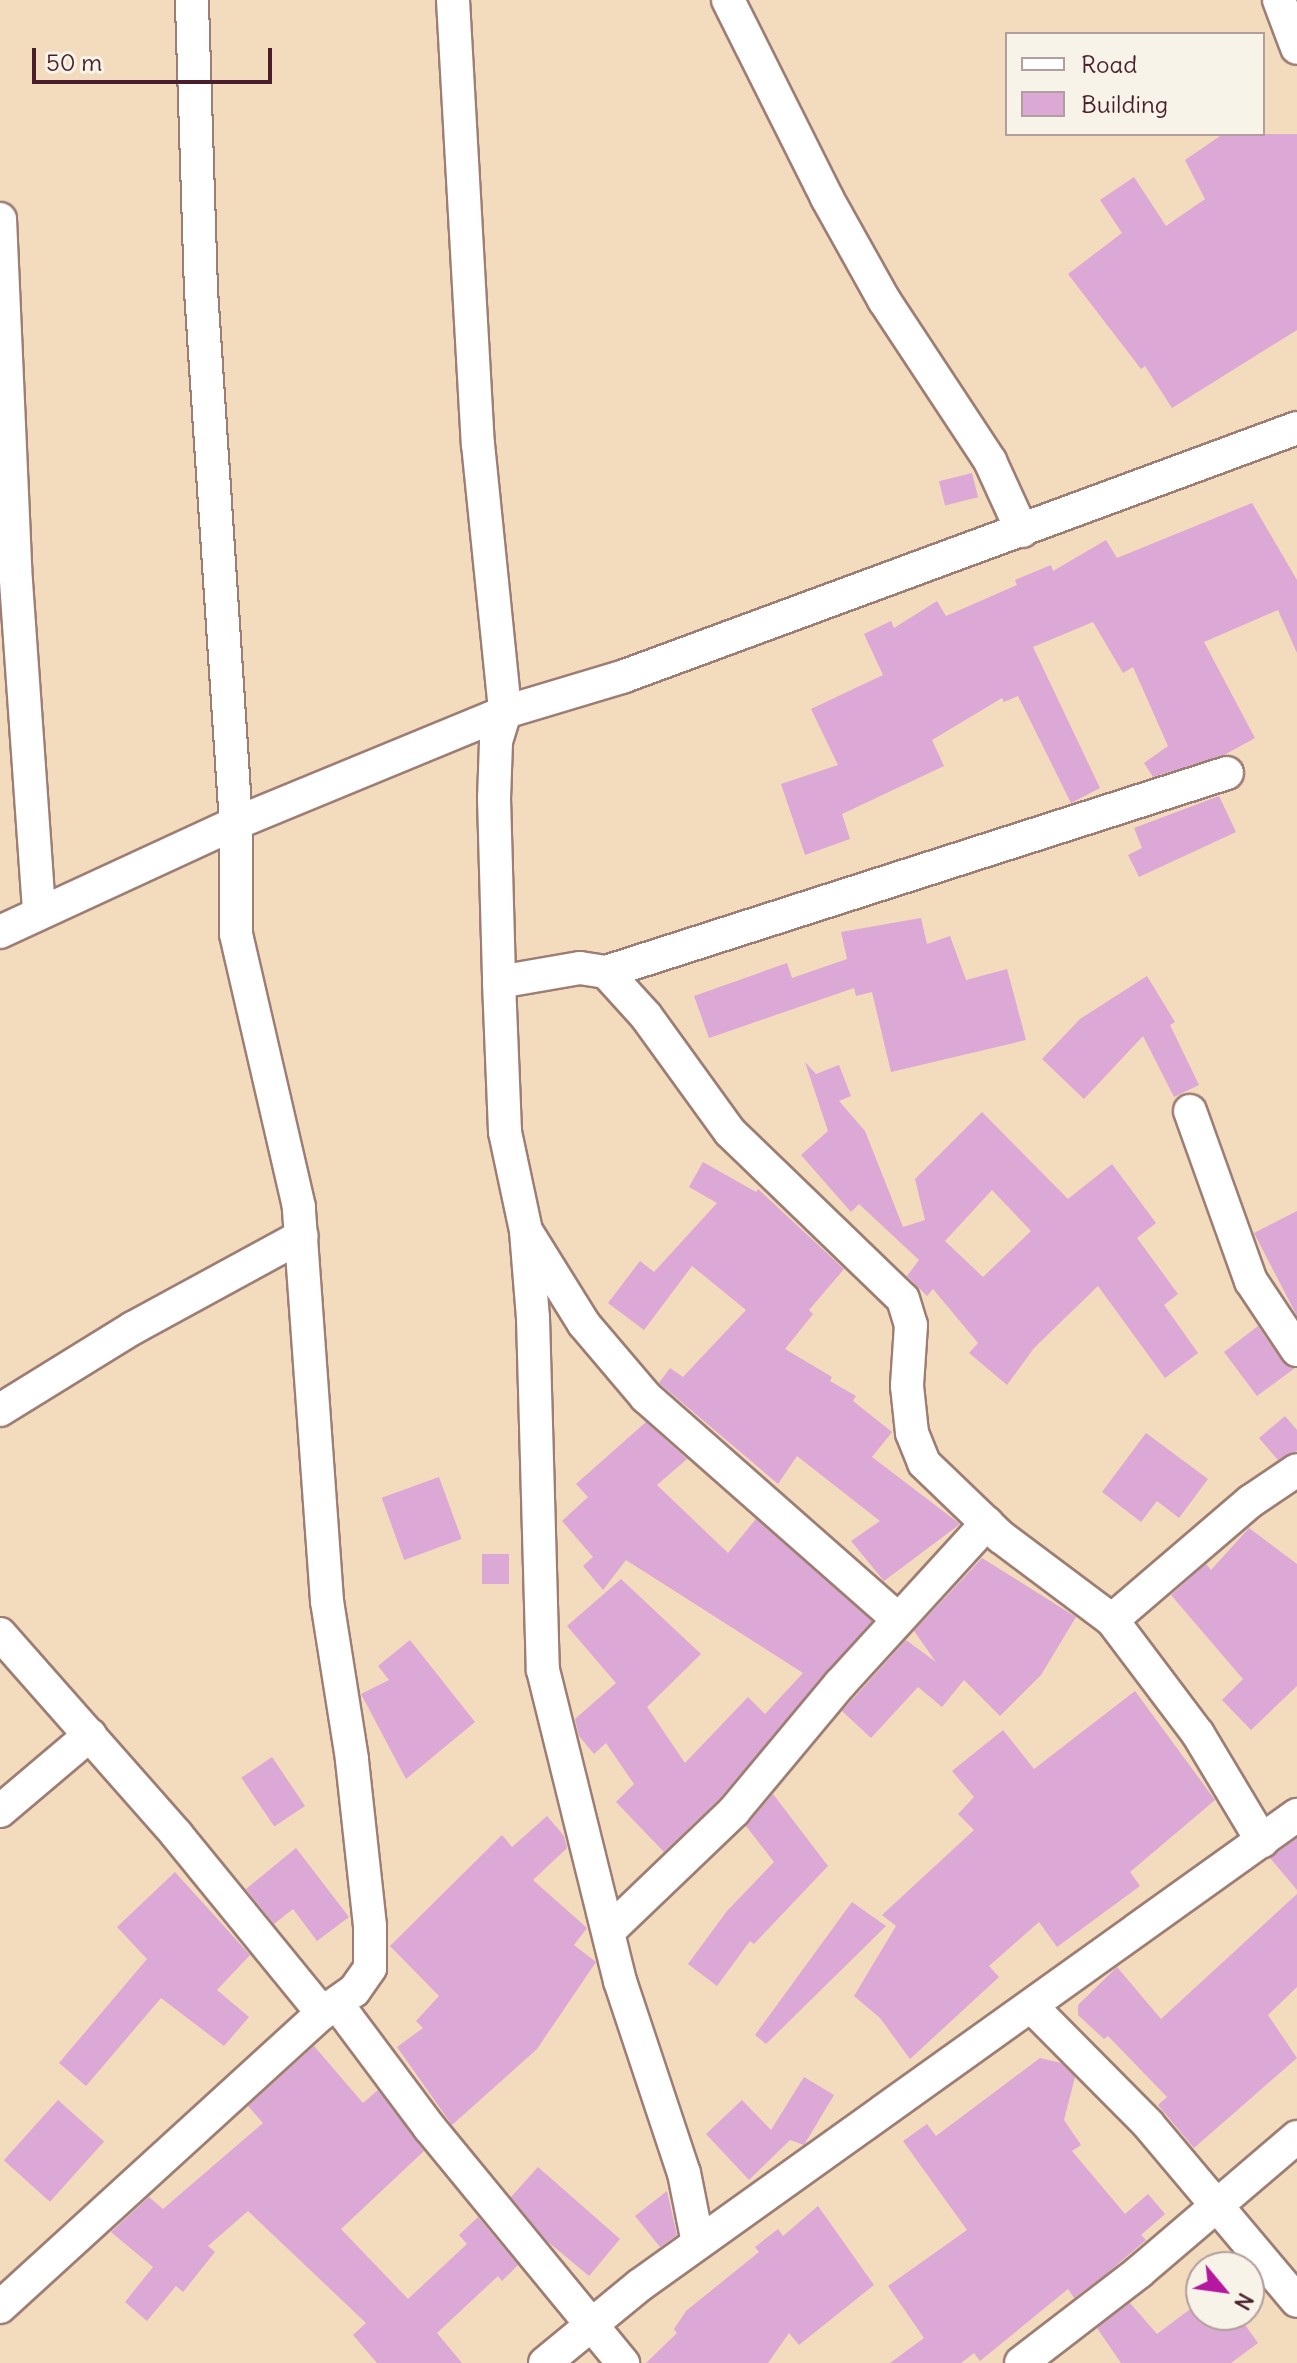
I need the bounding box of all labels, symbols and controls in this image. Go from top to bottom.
scale bar [36,32,276,82]
legend [1005,32,1265,136]
text: 50 m [46,47,102,77]
text: Road [1081,49,1137,79]
text: Building [1081,89,1168,119]
north arrow [1185,2251,1265,2331]
text: N [1228,2288,1260,2315]

